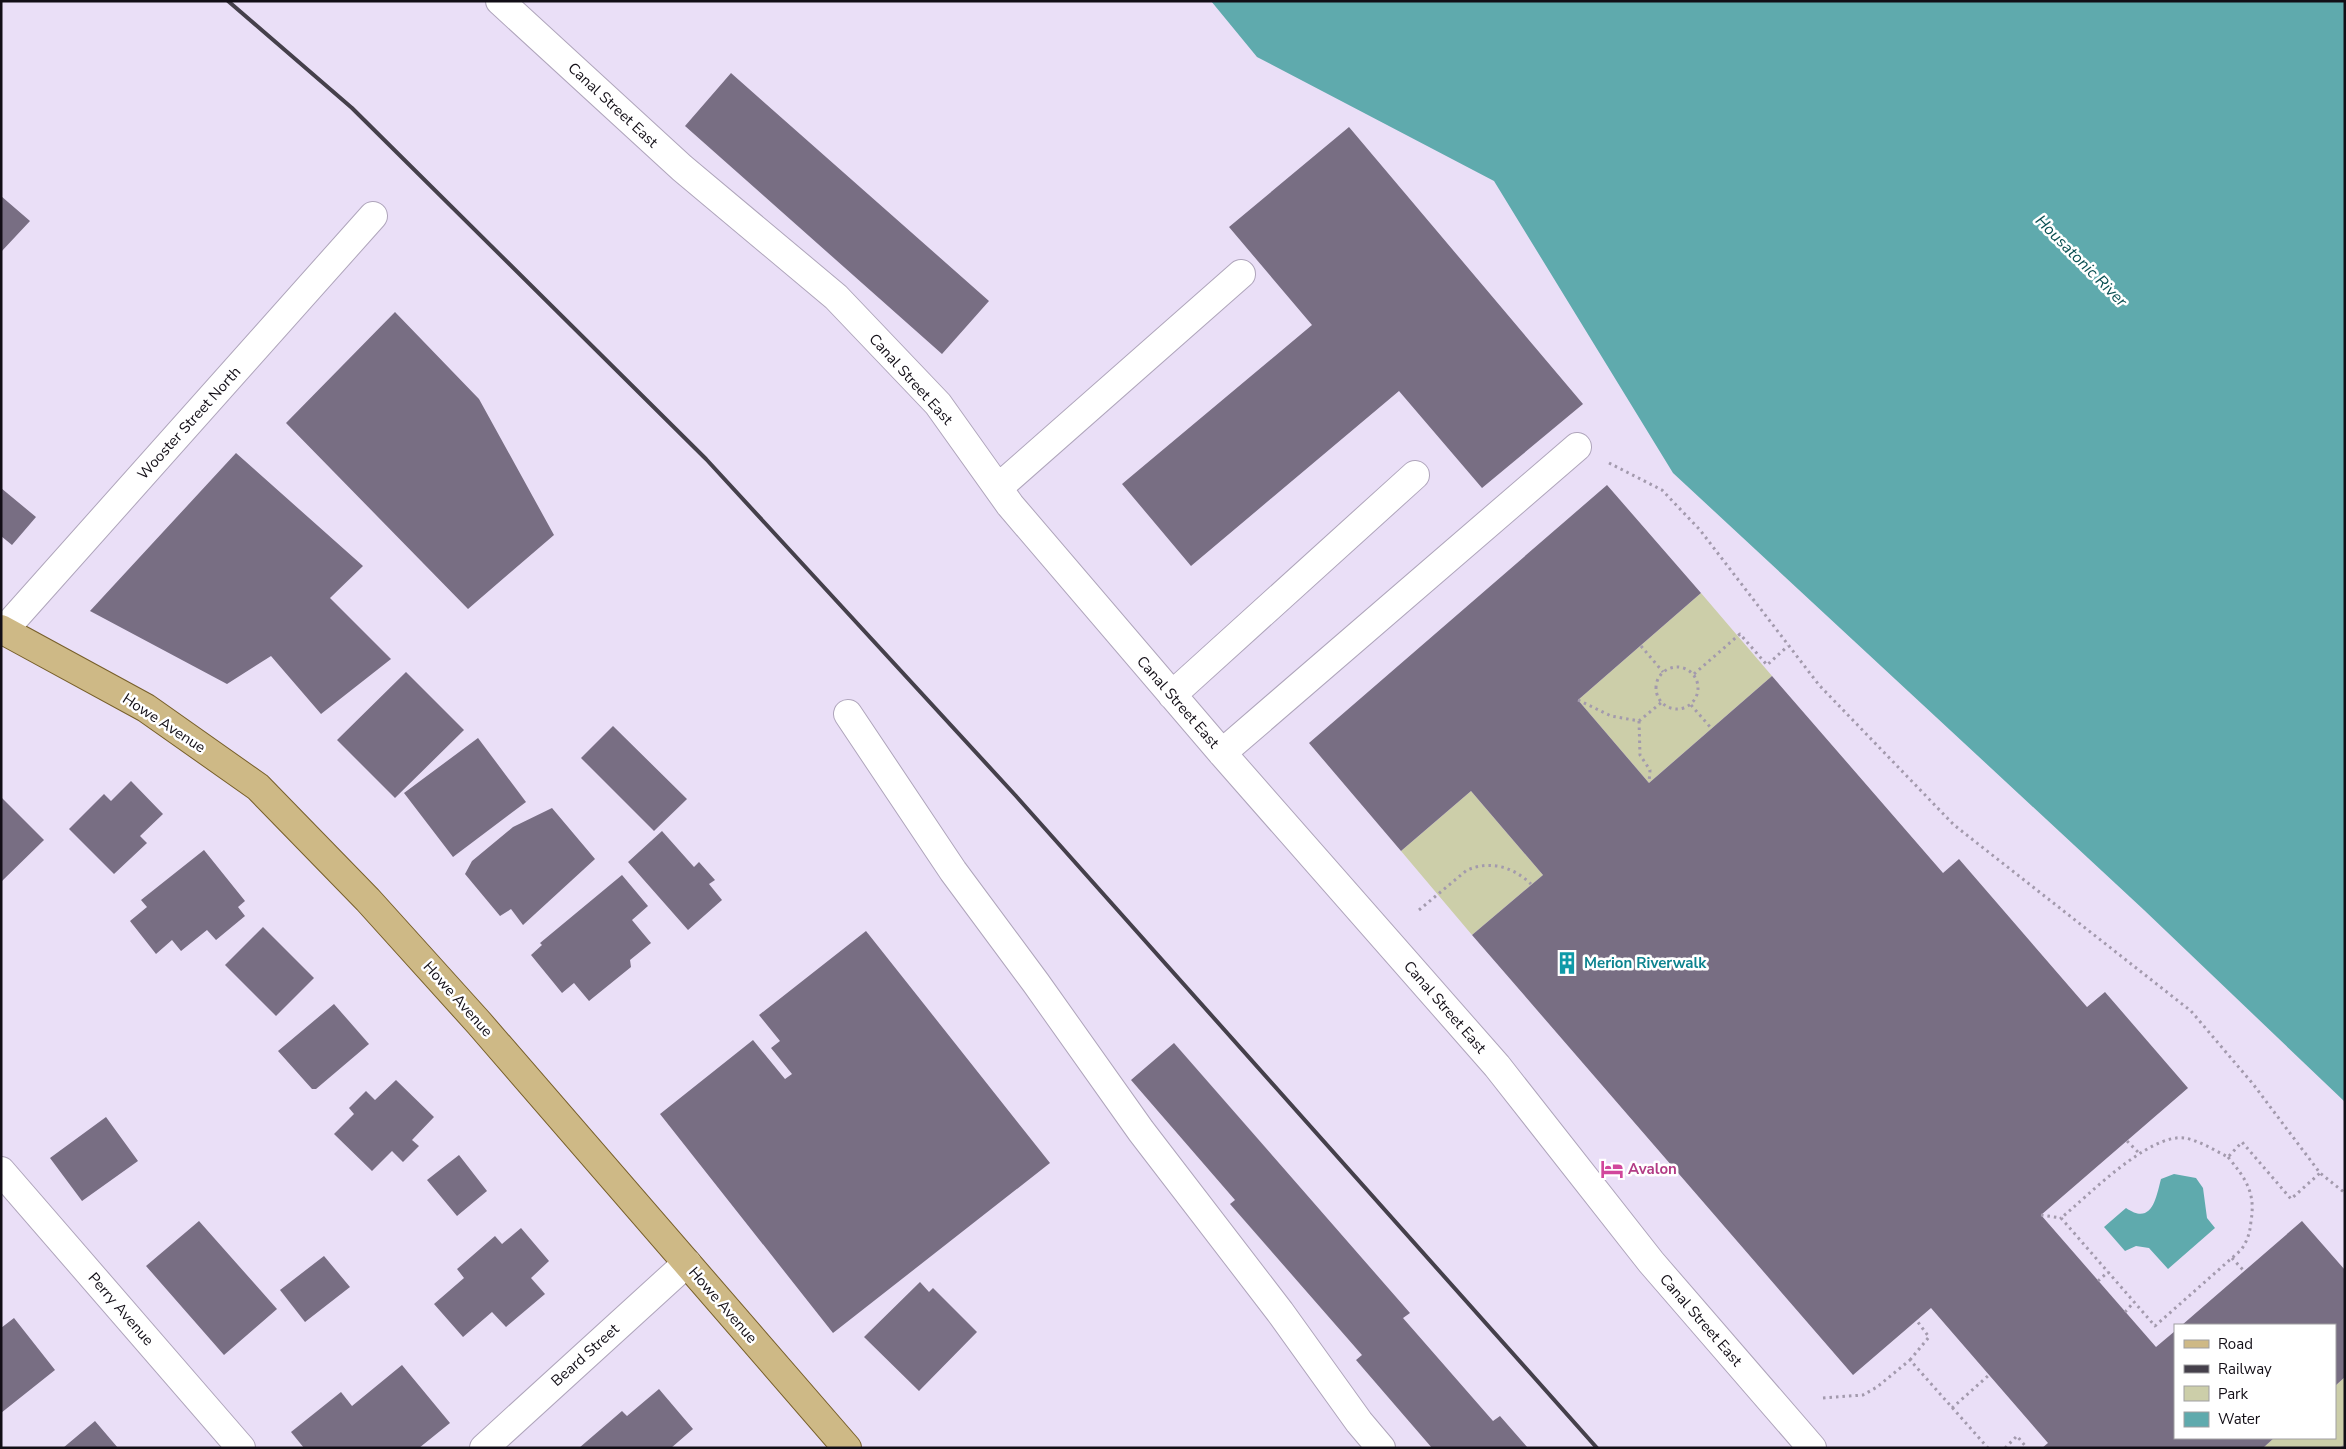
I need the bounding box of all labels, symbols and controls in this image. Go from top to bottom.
street label: Canal Street East [564,58,663,152]
water label: Housatonic River [2030,210,2133,313]
street label: Canal Street East [865,329,958,429]
street label: Wooster Street North [133,362,245,484]
street label: Canal Street East [1132,652,1224,753]
street label: Howe Avenue [119,689,209,757]
building icon: Merion Riverwalk [1554,950,1580,976]
place label: Merion Riverwalk [1584,953,1707,973]
street label: Howe Avenue [419,957,497,1041]
street label: Canal Street East [1399,957,1491,1058]
hotel icon: Avalon [1599,1156,1625,1182]
place label: Avalon [1628,1159,1677,1179]
street label: Howe Avenue [684,1263,762,1347]
street label: Perry Avenue [84,1268,158,1350]
street label: Canal Street East [1655,1270,1747,1371]
street label: Beard Street [547,1319,624,1391]
legend [2174,1324,2336,1439]
text: Road [2218,1334,2253,1354]
text: Railway [2218,1359,2272,1379]
text: Park [2218,1384,2248,1404]
text: Water [2218,1409,2261,1429]

